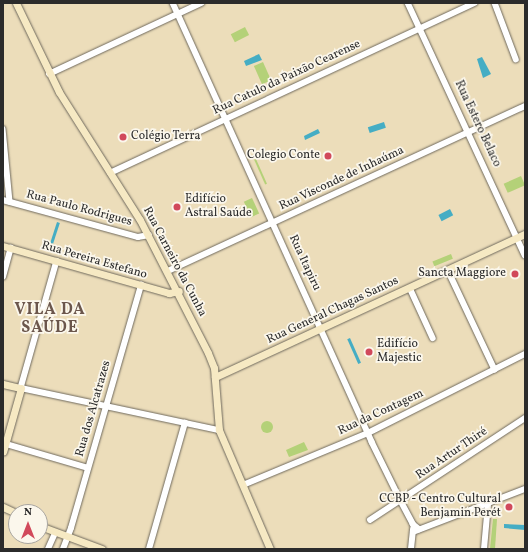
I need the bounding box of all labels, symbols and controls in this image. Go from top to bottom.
street label: Rua Catulo da Paixão Cearense [211,37,363,119]
street label: Rua Estero Belaco [451,78,503,170]
place label: Colégio Terra [131,130,201,144]
marker: Colégio Terra [118,132,128,142]
street label: Rua Visconde de Inhaúma [277,144,407,214]
place label: Colegio Conte [247,149,320,163]
marker: Colegio Conte [323,151,333,161]
street label: Rua Paulo Rodrigues [25,188,133,230]
place label: Edifício Astral Saúde [185,193,252,221]
marker: Edifício Astral Saúde [172,202,182,212]
street label: Rua Carneiro da Cunha [139,205,209,319]
street label: Rua Itapiru [285,233,323,293]
street label: Rua Pereira Estefano [40,239,148,283]
place label: Sancta Maggiore [418,267,506,281]
marker: Sancta Maggiore [509,268,521,280]
street label: Rua General Chagas Santos [265,274,401,348]
district label: VILA DA SAÚDE [14,300,86,338]
place label: Edifício Majestic [377,338,422,366]
marker: Edifício Majestic [364,347,374,357]
street label: Rua dos Alcatrazes [73,359,115,459]
street label: Rua da Contagem [336,387,426,439]
street label: Rua Artur Thiré [413,425,491,483]
place label: CCBP - Centro Cultural Benjamin Perét [379,493,501,521]
marker: CCBP - Centro Cultural Benjamin Perét [504,502,514,512]
north arrow [8,504,48,544]
text: N [24,505,32,520]

